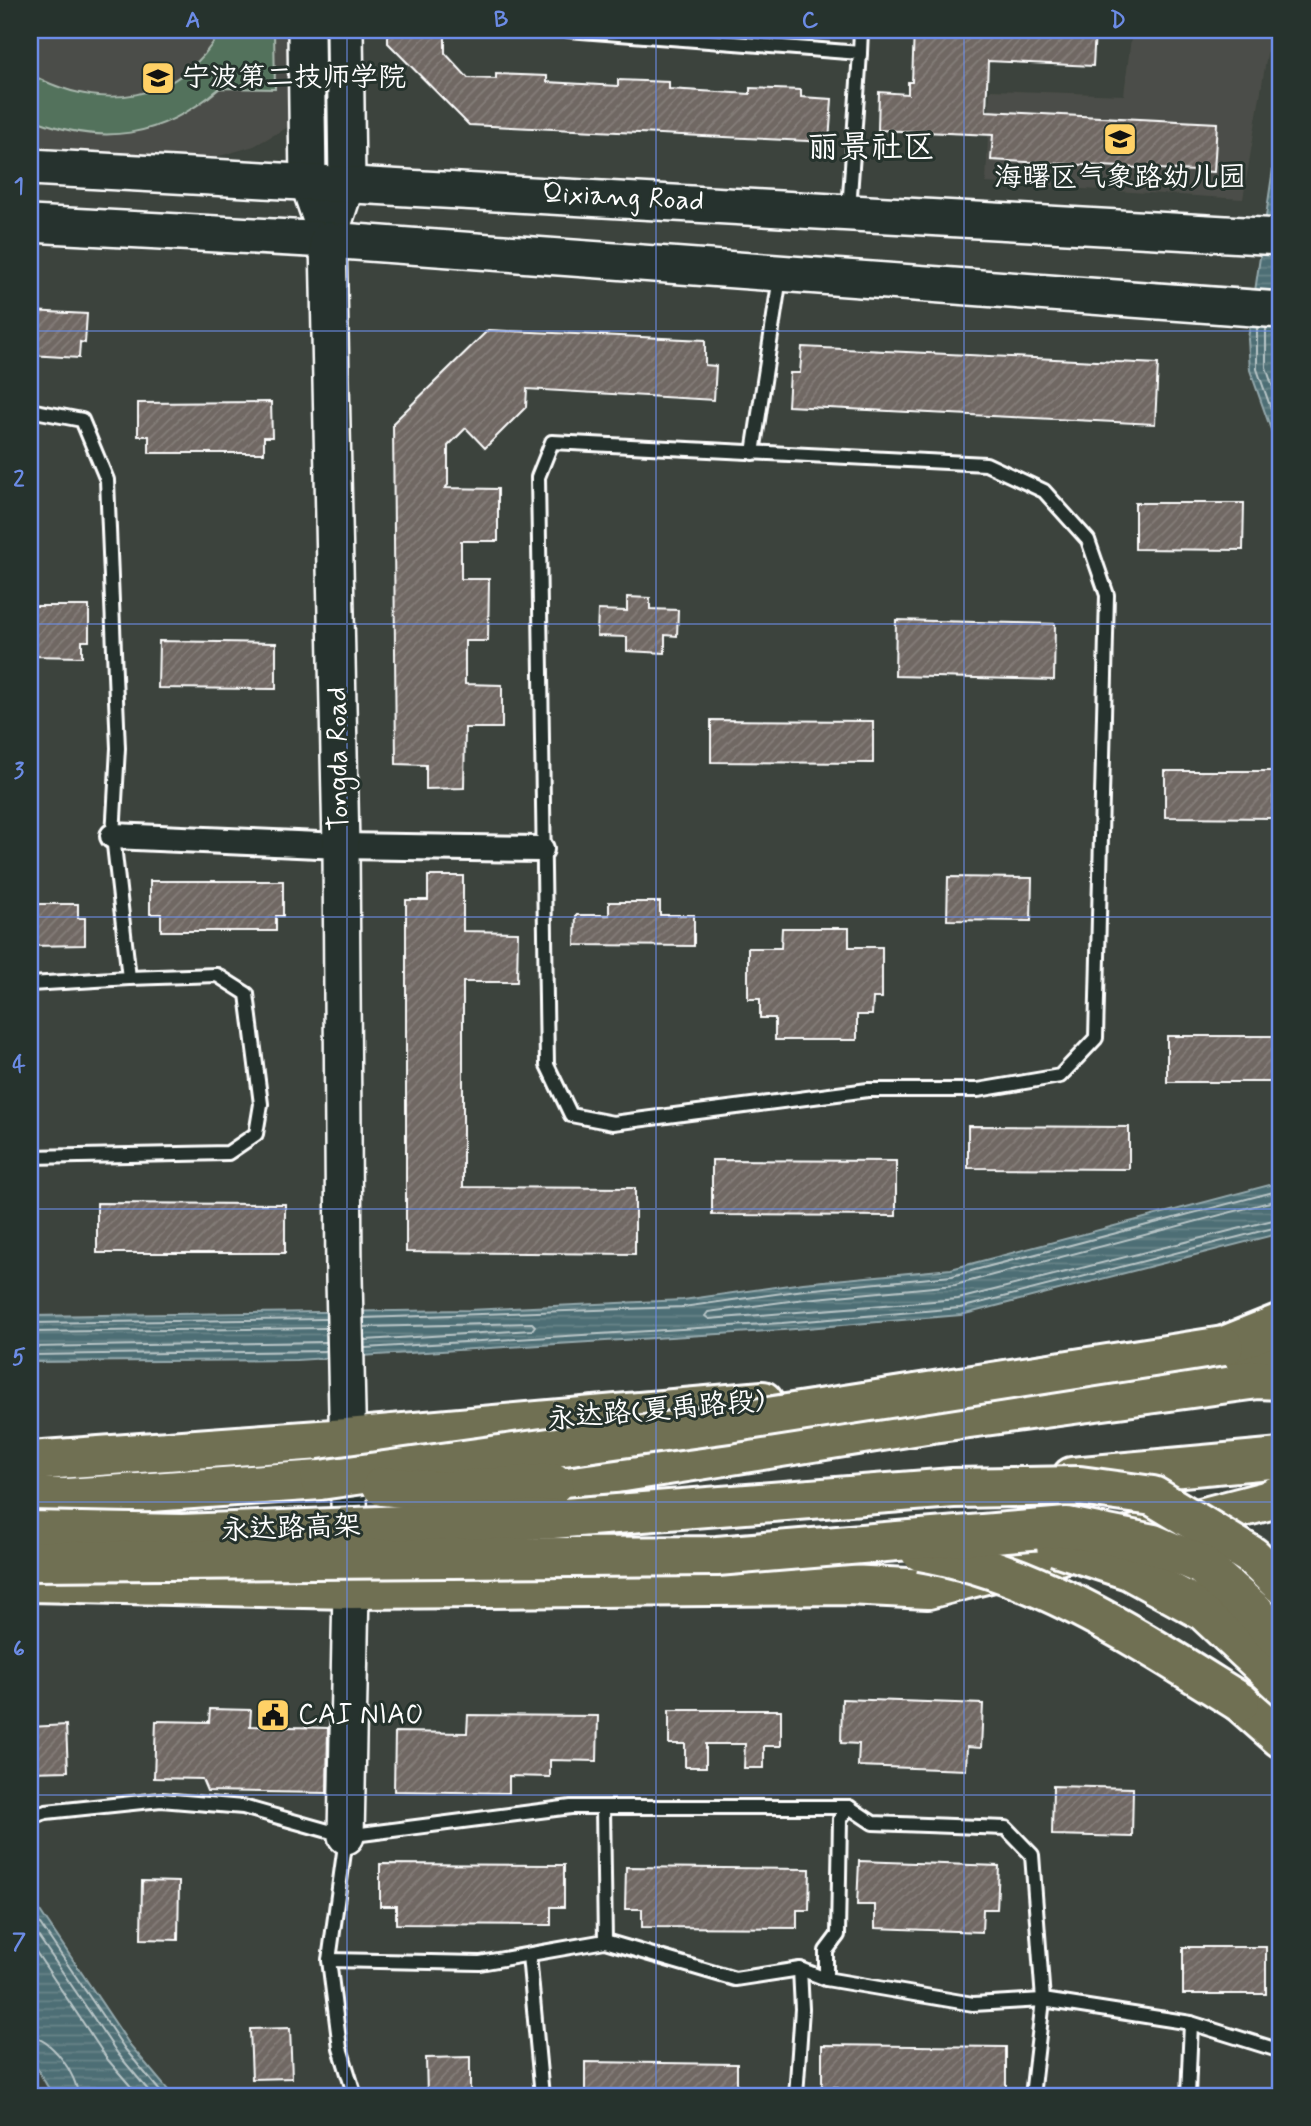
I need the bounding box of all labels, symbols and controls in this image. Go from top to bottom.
text: A [185,6,201,36]
text: B [494,6,509,36]
text: C [802,6,819,36]
text: D [1110,6,1126,36]
school or university icon: 宁波第二技师学院 [139,59,177,97]
place label: 宁波第二技师学院 [182,60,406,97]
school or university icon: 海曙区气象路幼儿园 [1101,120,1139,158]
district label: 丽景社区 [807,127,935,169]
place label: 海曙区气象路幼儿园 [994,160,1246,197]
text: 1 [14,172,24,202]
street label: Qixiang Road [541,175,705,221]
text: 2 [13,465,25,495]
street label: Tongda Road [319,686,361,831]
text: 3 [14,757,25,787]
text: 4 [12,1050,26,1080]
text: 5 [12,1343,26,1373]
street label: 永达路(夏禹路段) [546,1383,766,1439]
street label: 永达路高架 [220,1508,362,1550]
text: 6 [13,1635,25,1665]
public building icon: CAI NIAO [254,1696,292,1734]
place label: CAI NIAO [298,1697,424,1734]
text: 7 [12,1928,26,1958]

